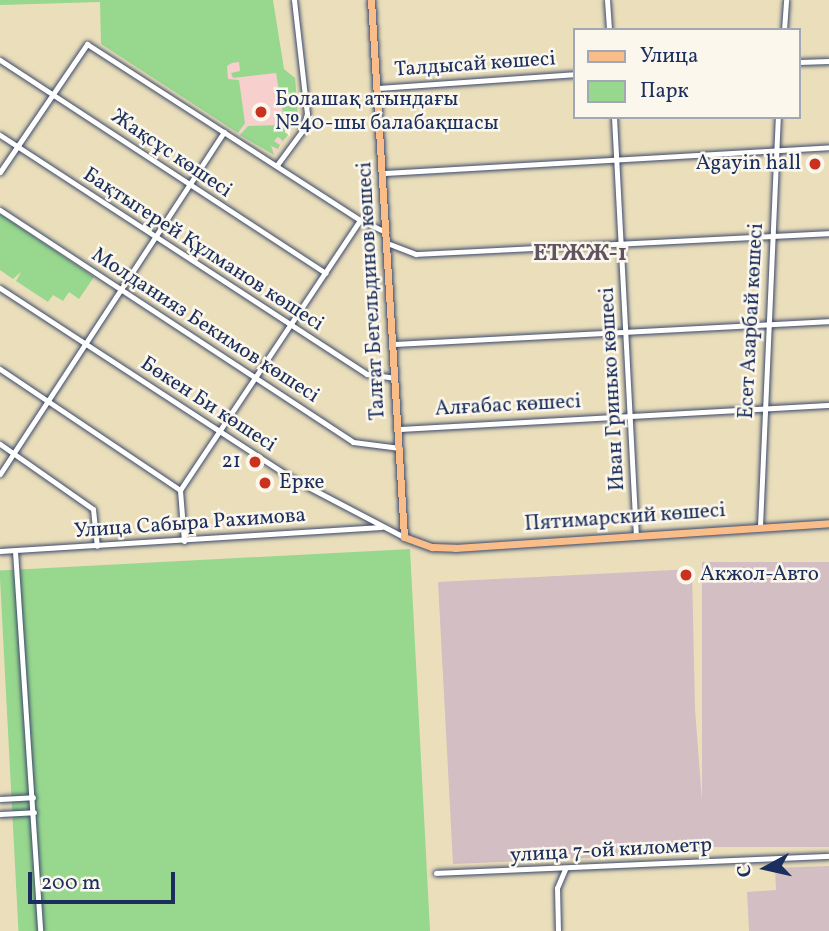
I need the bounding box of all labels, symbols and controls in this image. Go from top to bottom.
legend [574,28,801,119]
text: Улица [640,42,698,71]
street label: Талдысай көшесі [393,47,557,83]
text: Парк [640,77,689,106]
place label: Болашақ атындағы №40-шы балабақшасы [275,87,498,137]
street label: Жақсұс көшесі [106,104,236,204]
marker: Болашақ атындағы №40-шы балабақшасы [253,104,269,120]
place label: Agayin hall [696,151,801,177]
marker: Agayin hall [807,156,823,172]
street label: Талғат Бегельдинов көшесі [353,161,391,421]
street label: Бақтыгерей Құлманов көшесі [78,163,328,337]
street label: Есет Азарбай көшесі [734,222,770,420]
district label: ЕТЖЖ-1 [533,240,627,268]
street label: Молданияз Бекимов көшесі [86,243,324,409]
street label: Иван Гринько көшесі [595,286,631,492]
street label: Бөкен Би көшесі [135,352,281,458]
street label: Алғабас көшесі [434,390,582,422]
place label: 21 [222,449,241,475]
marker: 21 [247,454,263,470]
place label: Ерке [279,470,324,496]
marker: Ерке [257,475,273,491]
street label: Пятимарский көшесі [524,498,726,538]
street label: Улица Сабыра Рахимова [73,503,307,545]
place label: Акжол-Авто [700,562,819,588]
marker: Акжол-Авто [678,567,694,583]
street label: улица 7-ой километр [509,833,713,869]
north arrow [731,833,801,903]
scale bar [32,858,178,902]
text: С [731,863,759,879]
text: 200 m [41,869,101,898]

